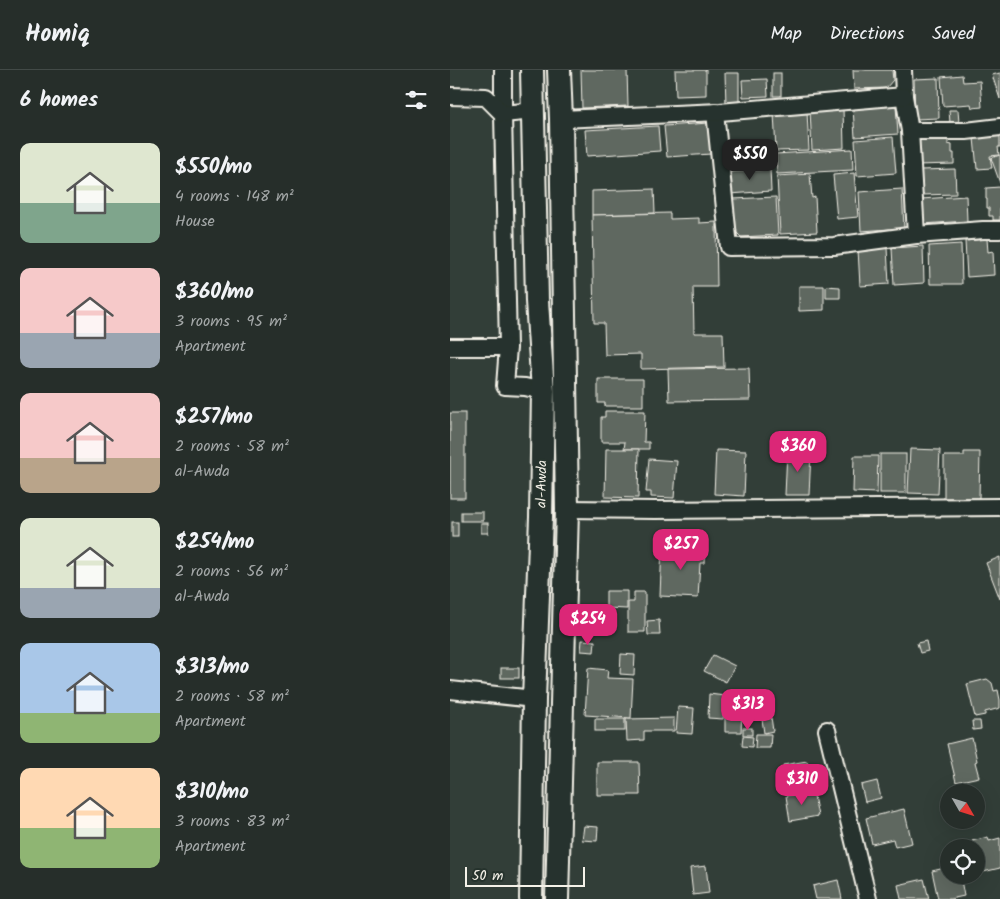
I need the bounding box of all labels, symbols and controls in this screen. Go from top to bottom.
text: Homiq [25,15,90,54]
text: Map [770,20,802,49]
text: Directions [830,20,904,49]
text: Saved [932,20,975,49]
text: 6 homes [20,84,98,117]
icon: filters [402,86,430,114]
pin: $550 [720,138,780,181]
text: $550 [733,142,767,167]
text: $550/mo [175,151,252,184]
icon: home [60,163,120,223]
text: 4 rooms · 148 m² [175,184,294,209]
text: House [175,209,215,234]
text: $360/mo [175,276,254,309]
icon: home [60,288,120,348]
text: 3 rooms · 95 m² [175,309,287,334]
text: Apartment [175,334,246,359]
text: $257/mo [175,401,253,434]
icon: home [60,413,120,473]
pin: $360 [768,430,828,473]
text: 2 rooms · 58 m² [175,434,289,459]
text: $360 [780,434,816,459]
text: al-Awda [175,459,230,484]
street label: al-Awda [531,460,553,508]
text: $254/mo [175,526,254,559]
pin: $257 [651,528,711,571]
text: $257 [664,532,698,557]
icon: home [60,538,120,598]
text: 2 rooms · 56 m² [175,559,288,584]
text: al-Awda [175,584,230,609]
pin: $254 [558,604,618,646]
text: $254 [570,607,606,632]
text: $313/mo [175,651,249,684]
icon: home [60,663,120,723]
text: 2 rooms · 58 m² [175,684,289,709]
pin: $313 [718,688,778,731]
text: $313 [732,692,764,717]
text: Apartment [175,709,246,734]
pin: $310 [772,764,832,806]
text: $310 [786,767,818,792]
text: $310/mo [175,776,249,809]
north arrow [940,784,985,829]
map controls [940,784,985,884]
icon: home [60,788,120,848]
text: 3 rooms · 83 m² [175,809,289,834]
text: Apartment [175,834,246,859]
button: locate [940,839,985,884]
scale bar [465,864,585,887]
text: 50 m [472,865,503,887]

